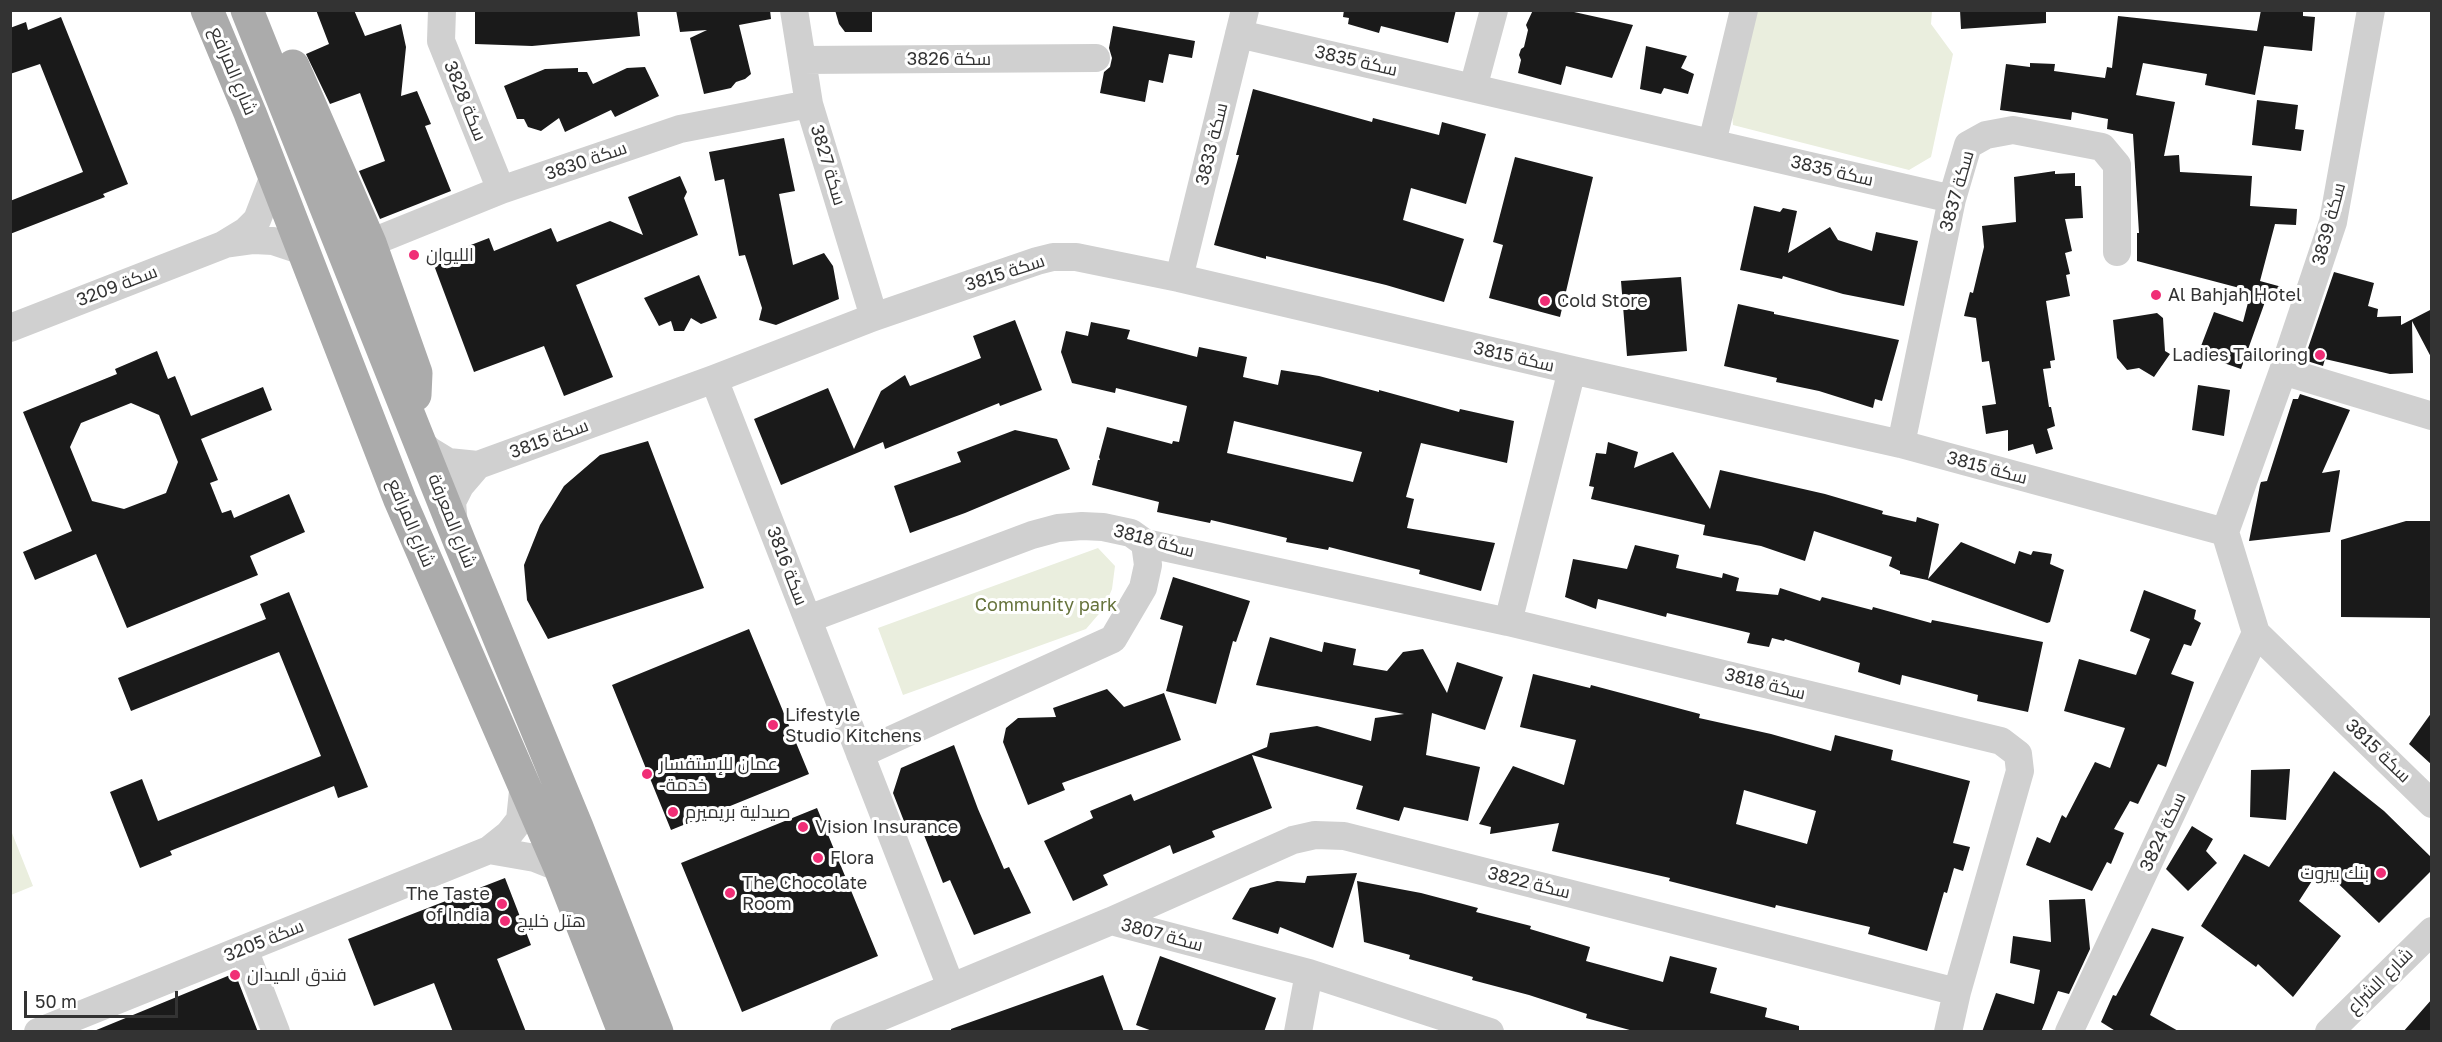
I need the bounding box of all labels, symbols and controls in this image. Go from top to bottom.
street label: شارع المرافع [205,24,261,118]
street label: سكة 3835 [1313,41,1399,81]
street label: سكة 3826 [907,48,991,70]
street label: سكة 3828 [439,58,491,144]
street label: سكة 3833 [1191,101,1233,187]
street label: سكة 3827 [806,122,850,208]
street label: سكة 3830 [542,137,630,185]
street label: سكة 3837 [1935,148,1979,234]
street label: سكة 3835 [1789,151,1875,191]
street label: سكة 3839 [2308,180,2350,268]
place label: الليوان [426,244,474,266]
marker: الليوان [407,248,421,262]
street label: سكة 3815 [963,250,1047,296]
street label: سكة 3209 [74,261,160,311]
place label: Al Bahjah Hotel [2168,284,2302,306]
marker: Al Bahjah Hotel [2149,288,2163,302]
place label: Cold Store [1557,290,1648,312]
marker: Cold Store [1538,294,1552,308]
street label: سكة 3815 [1471,337,1557,377]
place label: Ladies Tailoring [2172,344,2308,366]
marker: Ladies Tailoring [2313,348,2327,362]
street label: سكة 3815 [507,415,591,463]
street label: سكة 3815 [1944,447,2030,489]
street label: شارع المعرفة [423,471,481,571]
street label: شارع المرافع [383,476,439,570]
street label: سكة 3818 [1111,520,1197,562]
street label: سكة 3816 [762,523,812,609]
park label: Community park [975,594,1117,616]
street label: سكة 3818 [1722,663,1808,705]
place label: Lifestyle Studio Kitchens [785,704,922,746]
street label: سكة 3815 [2341,715,2415,787]
marker: Lifestyle Studio Kitchens [766,718,780,732]
place label: عمان للإستفسار -خدمة [659,753,778,795]
marker: عمان للإستفسار -خدمة [640,767,654,781]
street label: سكة 3824 [2135,789,2191,875]
place label: صيدلية بريميرم [685,801,790,823]
marker: صيدلية بريميرم [666,805,680,819]
place label: Vision Insurance [815,816,958,838]
marker: Vision Insurance [796,820,810,834]
place label: Flora [830,847,874,869]
marker: Flora [811,851,825,865]
street label: سكة 3822 [1486,862,1572,904]
place label: بنك بيروت [2300,862,2369,884]
marker: بنك بيروت [2374,866,2388,880]
place label: The Chocolate Room [742,872,867,914]
place label: The Taste of India [406,883,490,926]
marker: The Chocolate Room [723,886,737,900]
marker: The Taste of India [495,897,509,911]
place label: هتل خلیج [517,910,586,932]
marker: هتل خلیج [498,914,512,928]
street label: سكة 3807 [1119,914,1205,956]
street label: سكة 3205 [221,915,307,967]
street label: شارع الشراع [2342,943,2418,1019]
place label: فندق الميدان [247,964,347,986]
marker: فندق الميدان [228,968,242,982]
scale bar [27,979,182,1017]
text: 50 m [35,990,77,1012]

